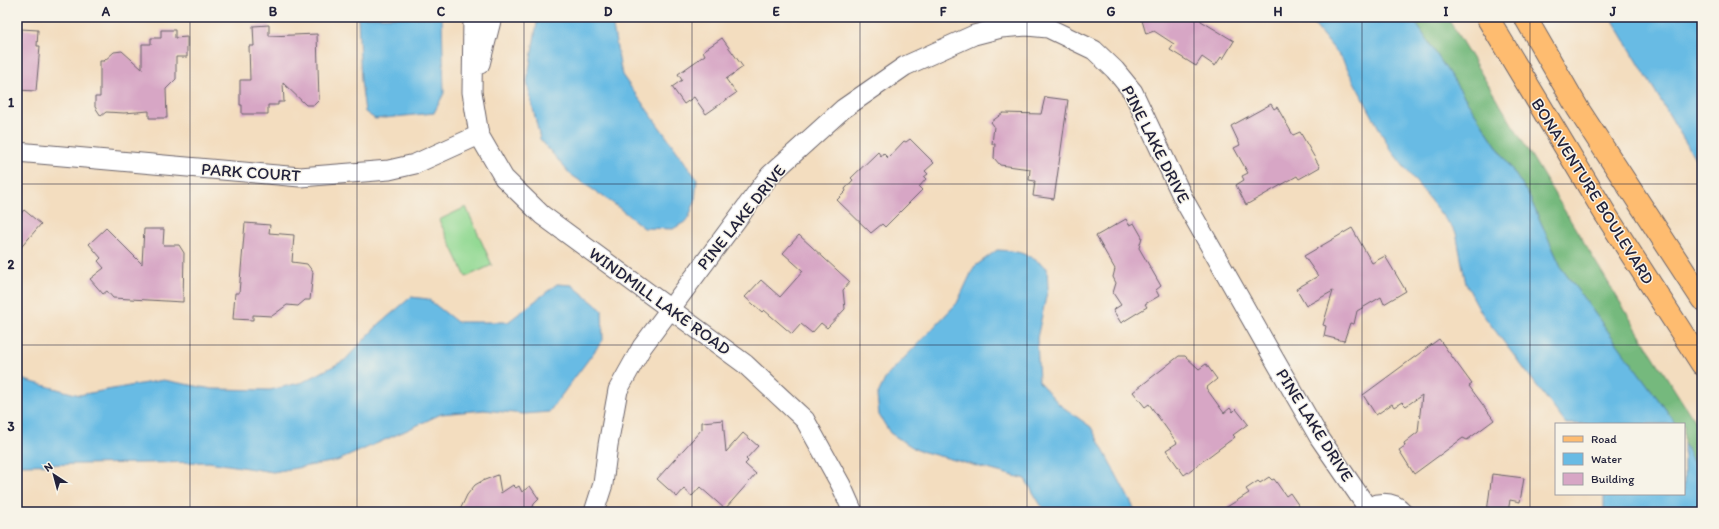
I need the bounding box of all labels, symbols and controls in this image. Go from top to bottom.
text: A [101,4,111,19]
text: B [269,4,278,19]
text: C [437,4,446,19]
text: D [604,4,613,19]
text: E [772,4,780,19]
text: F [940,4,947,19]
text: G [1107,4,1116,19]
text: H [1274,4,1283,19]
text: I [1444,4,1449,19]
text: J [1609,4,1617,19]
street label: PINE LAKE DRIVE [1118,82,1194,206]
street label: BONAVENTURE BOULEVARD [1527,94,1659,288]
text: 1 [8,95,14,110]
street label: PARK COURT [201,159,302,185]
street label: PINE LAKE DRIVE [692,160,790,274]
street label: WINDMILL LAKE ROAD [585,243,735,359]
text: 2 [8,257,15,272]
street label: PINE LAKE DRIVE [1272,365,1358,485]
text: 3 [7,419,15,434]
legend [1555,423,1685,495]
text: Road [1591,432,1617,446]
text: Water [1591,452,1622,466]
north arrow [34,455,74,495]
text: N [42,460,55,475]
text: Building [1591,472,1635,486]

